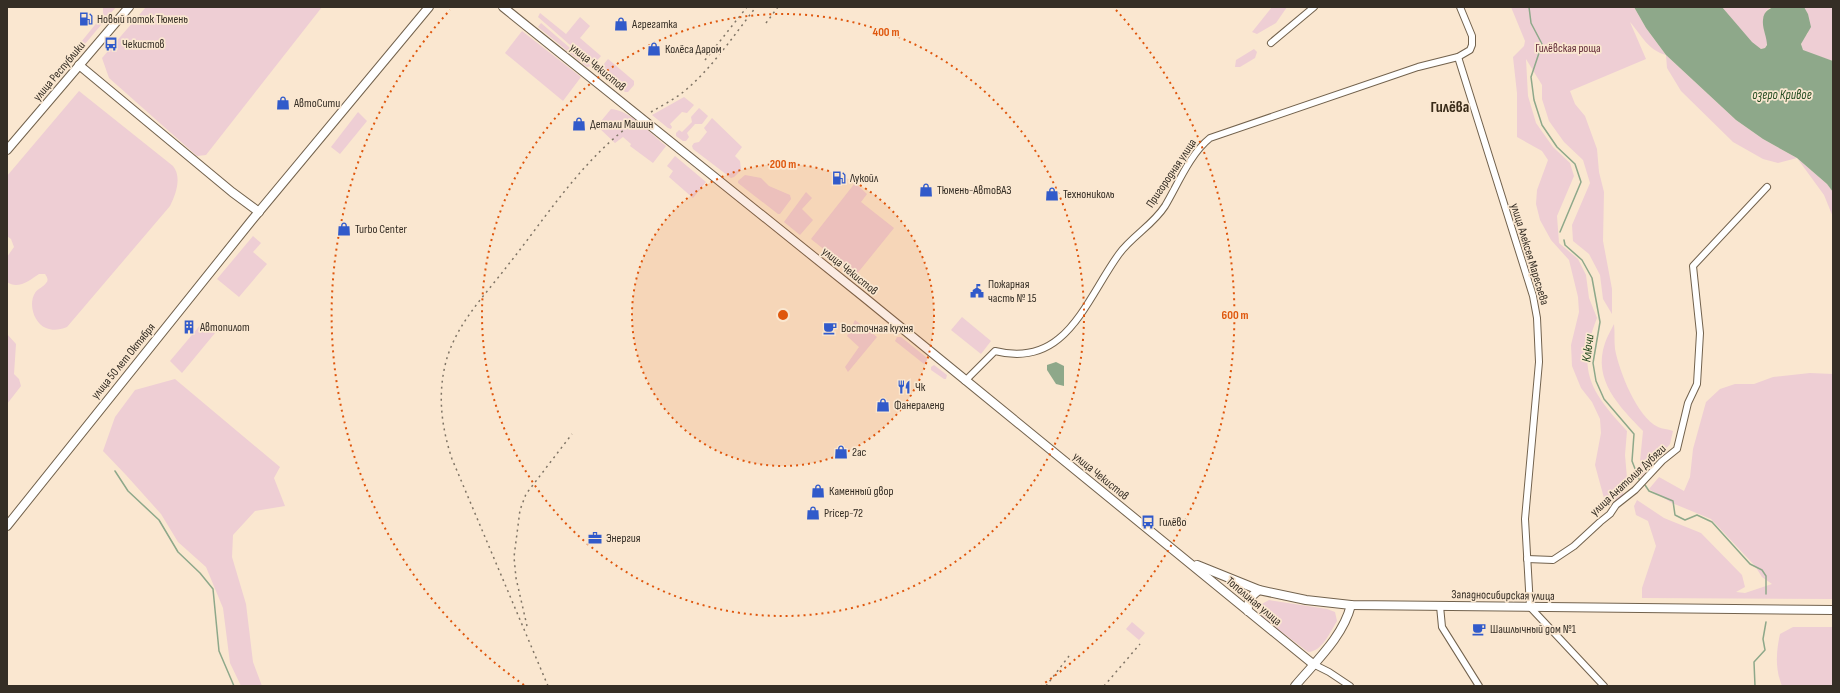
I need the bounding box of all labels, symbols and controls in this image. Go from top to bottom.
fuel station icon: Новый поток Тюмень [78,11,94,27]
place label: Новый поток Тюмень [97,12,188,27]
shop icon: Агрегатка [613,16,629,32]
place label: Агрегатка [631,17,678,32]
text: 400 m [873,25,899,40]
bus stop icon: Чекистов [103,36,119,52]
place label: Чекистов [122,37,165,52]
street label: улица Республики [30,38,89,104]
street label: улица Чекистов [567,40,629,95]
shop icon: Колёса Даром [646,41,662,57]
park label: Гилёвская роща [1535,41,1601,56]
place label: Колёса Даром [665,42,722,57]
water label: озеро Кривое [1752,87,1812,103]
shop icon: АвтоСити [275,95,291,111]
place label: АвтоСити [293,96,340,111]
district label: Гилёва [1431,98,1469,117]
shop icon: Детали Машин [571,116,587,132]
place label: Детали Машин [590,117,653,132]
street label: Пригородная улица [1143,136,1200,211]
text: 200 m [770,157,796,172]
fuel station icon: Лукойл [831,170,847,186]
place label: Лукойл [849,171,879,186]
shop icon: Тюмень-АвтоВАЗ [918,182,934,198]
place label: Тюмень-АвтоВАЗ [937,183,1012,198]
shop icon: Технониколь [1044,186,1060,202]
place label: Технониколь [1063,187,1115,202]
street label: улица Алексея Маресьева [1507,201,1552,307]
shop icon: Turbo Center [336,221,352,237]
place label: Turbo Center [355,222,407,237]
street label: улица Чекистов [819,244,881,299]
place label: Пожарная часть № 15 [988,277,1037,306]
public building icon: Пожарная часть № 15 [969,283,985,299]
centre of rings [776,308,790,322]
text: 600 m [1222,308,1248,323]
building icon: Автопилот [181,319,197,335]
street label: улица 50 лет Октября [88,320,159,402]
place label: Автопилот [199,320,250,335]
cafe icon: Восточная кухня [822,320,838,336]
place label: Восточная кухня [841,321,913,336]
water label: Ключи [1578,333,1598,363]
restaurant icon: Чк [896,379,912,395]
place label: Чк [915,380,926,395]
shop icon: Фанераленд [875,397,891,413]
place label: Фанераленд [894,398,945,413]
street label: улица Анатолия Дубяги [1587,441,1669,519]
shop icon: 2ас [833,444,849,460]
place label: 2ас [852,445,867,460]
street label: улица Чекистов [1070,449,1132,504]
shop icon: Каменный двор [810,483,826,499]
place label: Каменный двор [829,484,893,499]
shop icon: Pricep-72 [805,505,821,521]
place label: Pricep-72 [824,506,863,521]
bus stop icon: Гилёво [1140,514,1156,530]
place label: Гилёво [1159,515,1187,530]
office icon: Энергия [587,530,603,546]
place label: Энергия [606,531,641,546]
street label: Тополиная улица [1223,574,1285,629]
street label: Западносибирская улица [1451,587,1555,604]
cafe icon: Шашлычный дом №1 [1471,621,1487,637]
place label: Шашлычный дом №1 [1490,622,1577,637]

